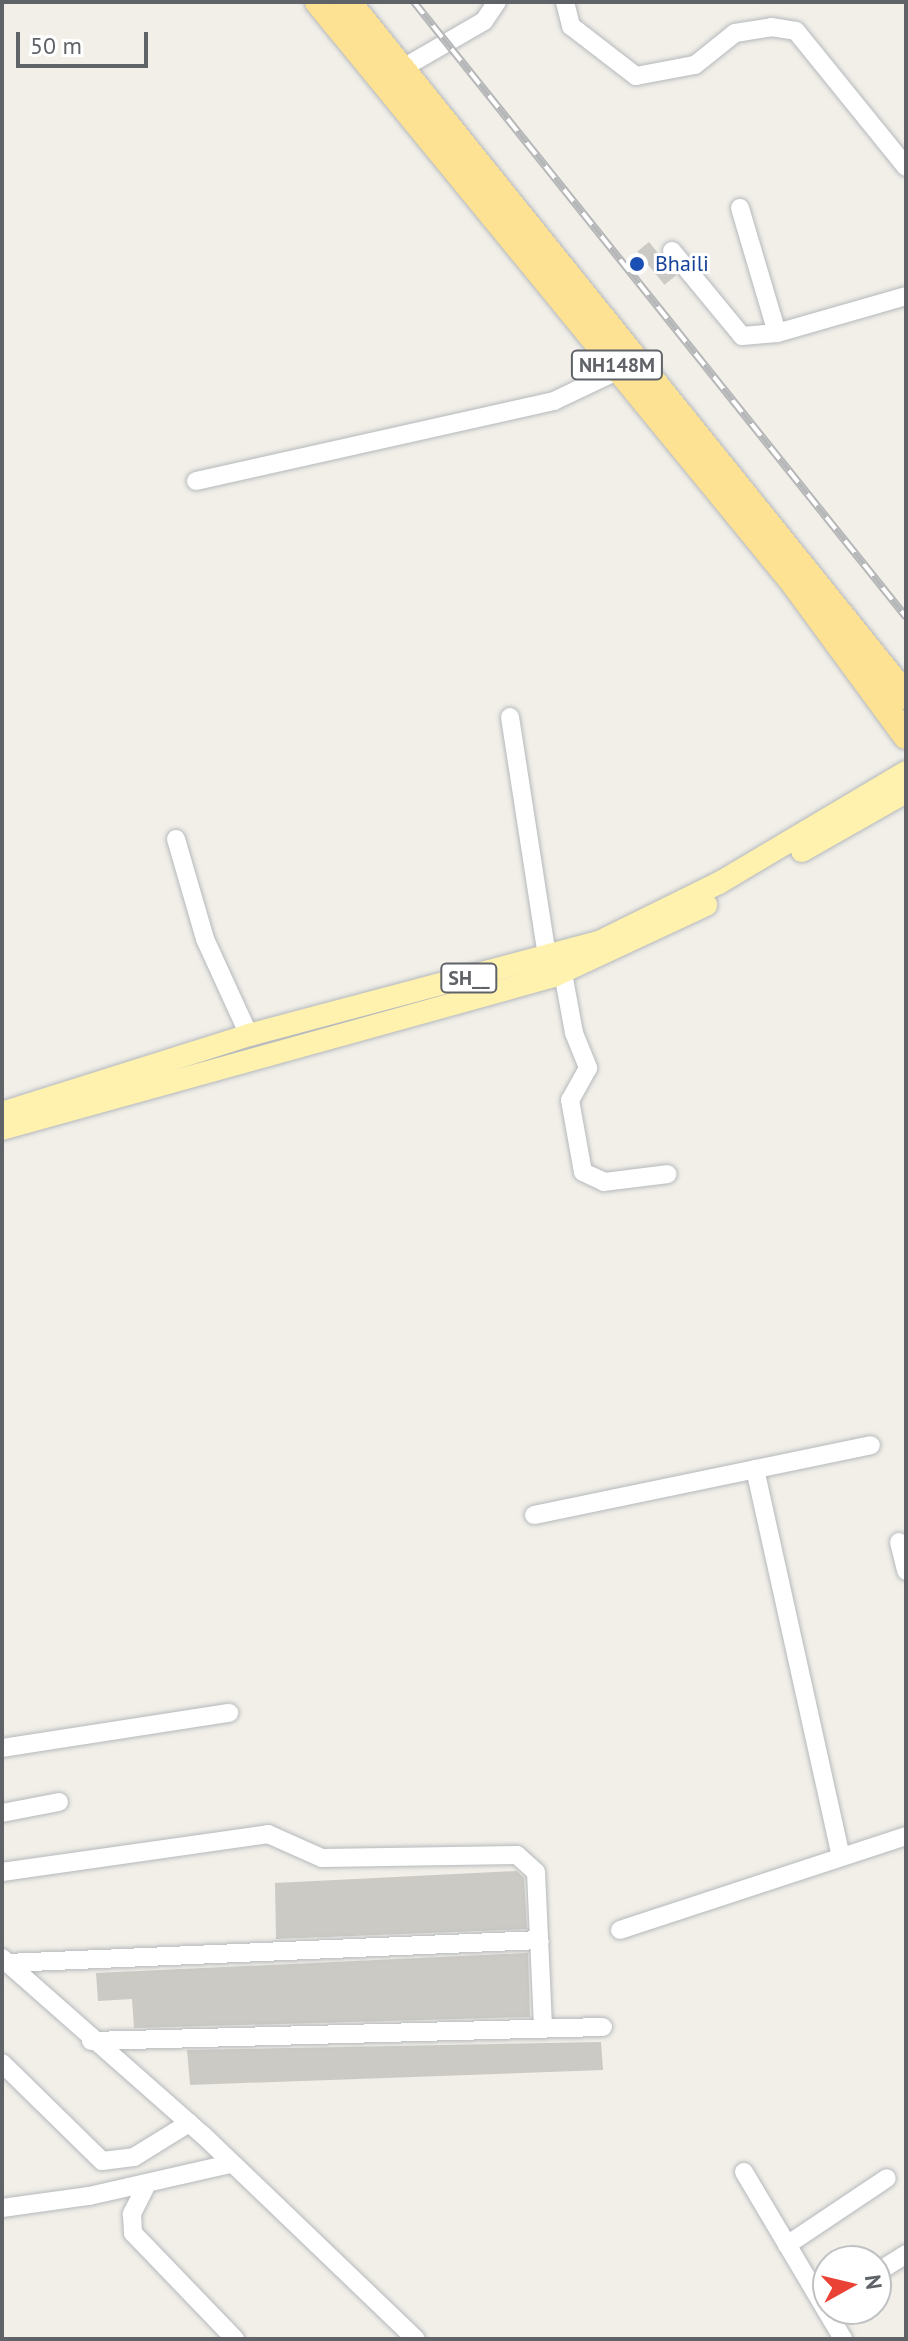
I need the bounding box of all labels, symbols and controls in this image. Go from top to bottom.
scale bar [20,16,152,66]
text: 50 m [30,30,82,61]
place label: Bhaili [655,251,709,277]
marker: Bhaili [626,253,648,275]
road number: NH148M [569,349,665,381]
road number: SH__ [439,962,499,994]
north arrow [812,2245,892,2325]
text: N [859,2273,889,2291]

